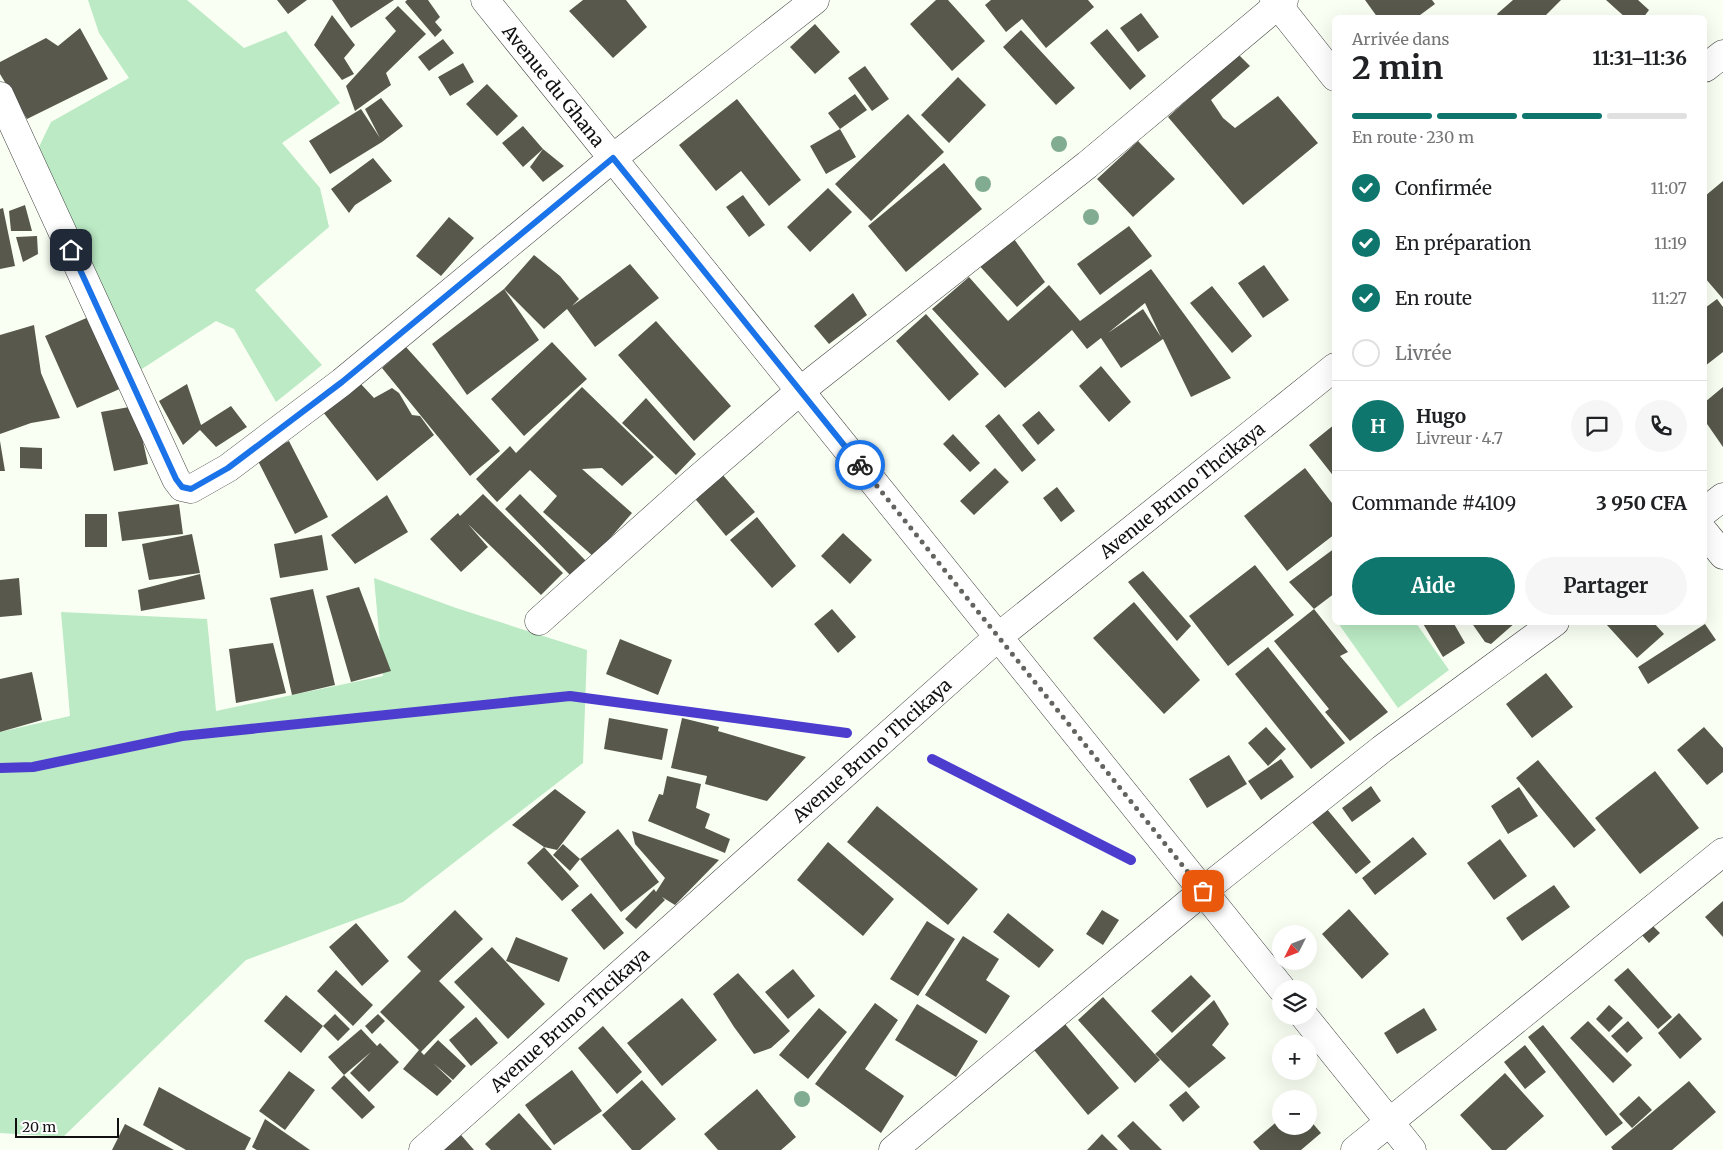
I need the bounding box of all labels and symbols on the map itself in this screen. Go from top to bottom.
street label: Avenue du Ghana [497,19,610,152]
pin [50,229,92,271]
street label: Avenue Bruno Thcikaya [1094,416,1269,564]
courier [835,440,885,490]
street label: Avenue Bruno Thcikaya [786,673,956,828]
pin [1182,870,1224,912]
north arrow [1272,925,1318,970]
street label: Avenue Bruno Thcikaya [484,942,654,1097]
scale bar [15,1115,119,1138]

